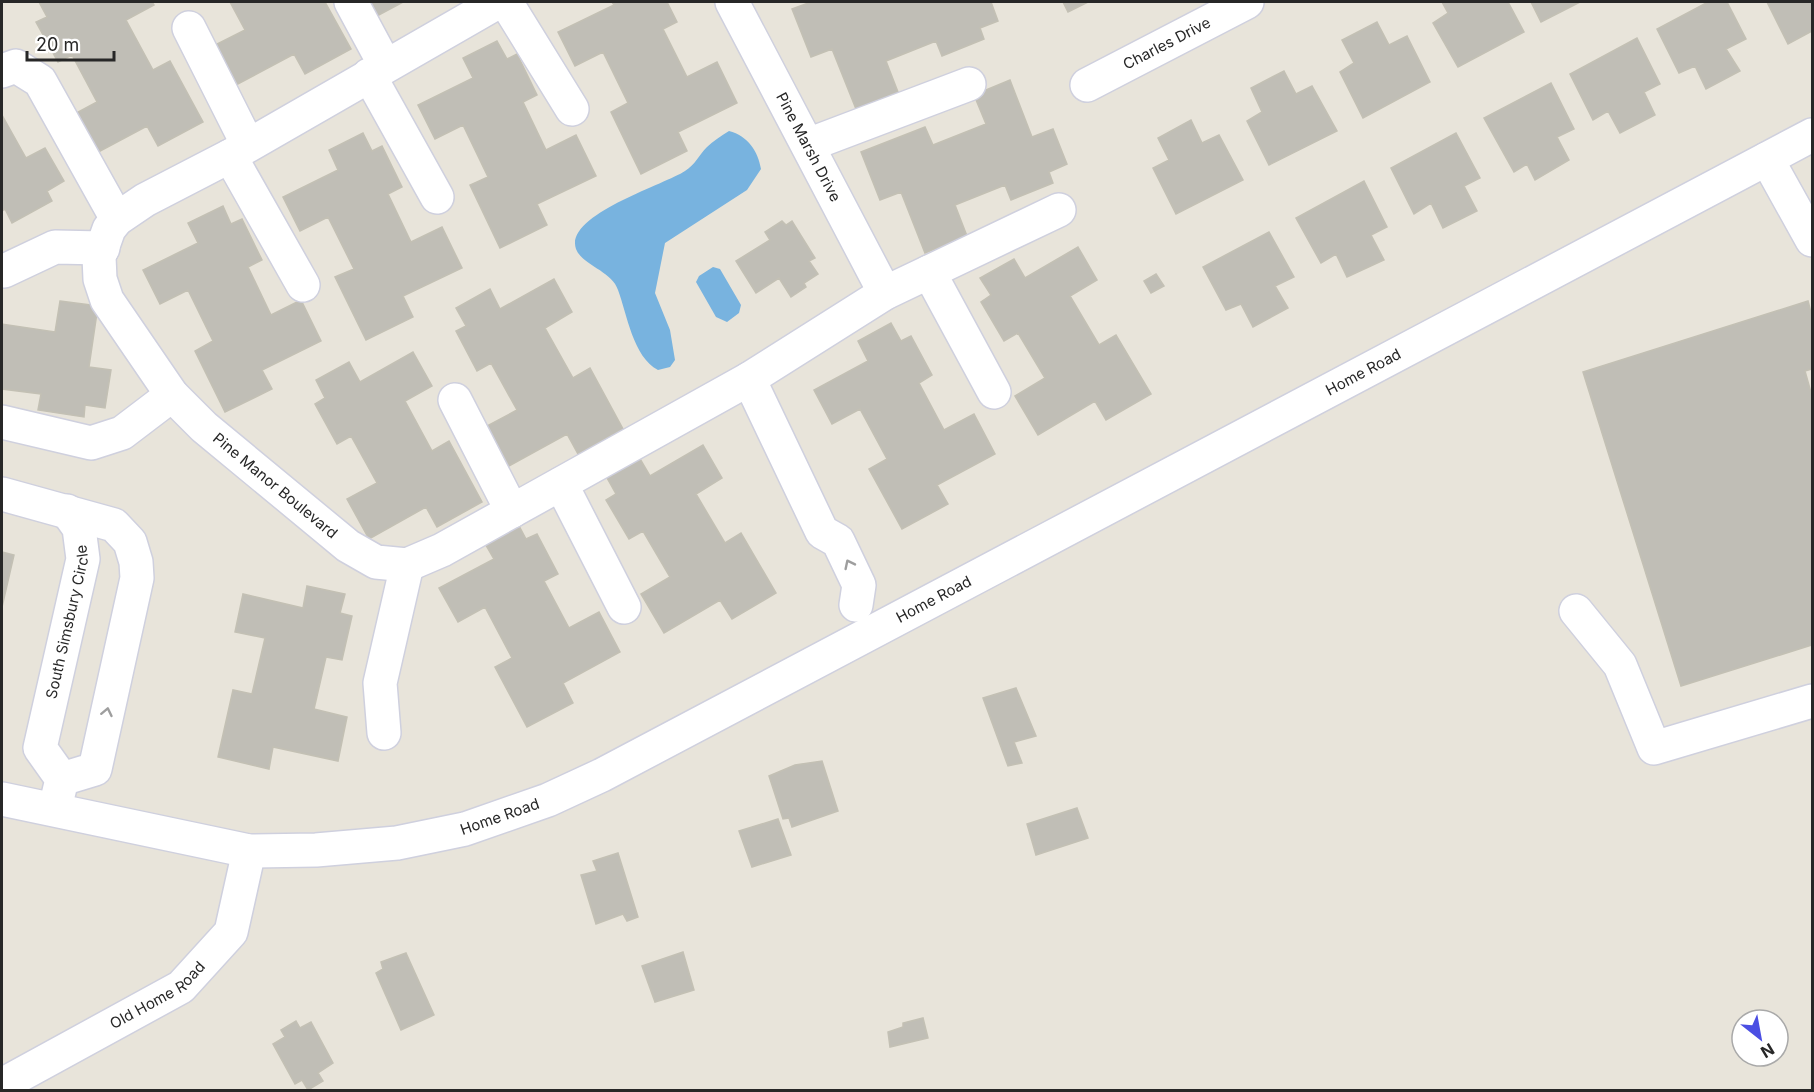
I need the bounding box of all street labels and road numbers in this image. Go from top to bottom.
street label: Charles Drive [1120,13,1214,74]
street label: Pine Marsh Drive [772,89,845,205]
street label: Home Road [1322,344,1404,399]
street label: Pine Manor Boulevard [209,428,342,542]
street label: South Simsbury Circle [41,544,92,701]
street label: Home Road [893,571,975,627]
street label: Home Road [458,794,542,839]
street label: Old Home Road [106,957,209,1033]

